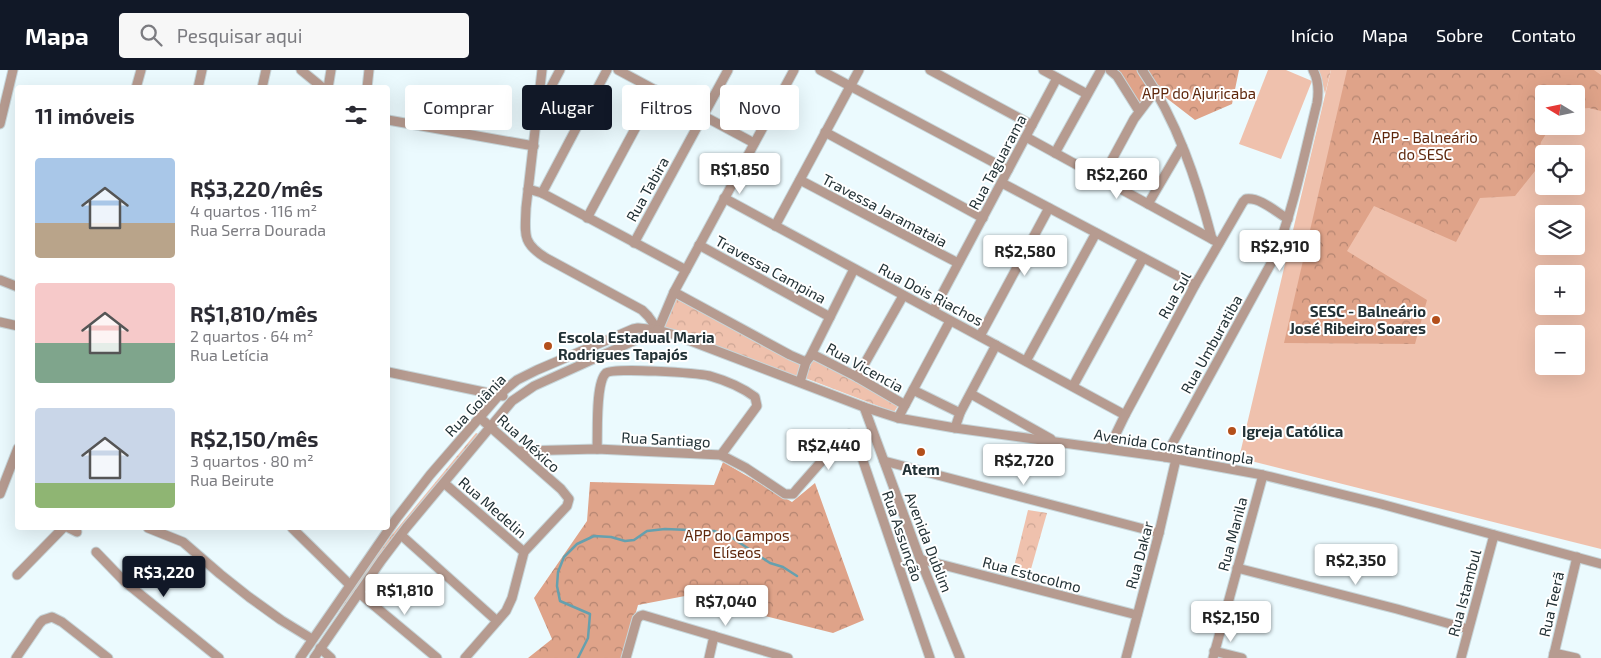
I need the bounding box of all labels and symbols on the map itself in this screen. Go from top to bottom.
park label: APP do Ajuricaba [1142,84,1256,103]
north arrow [1535,85,1585,135]
street label: Rua Taguarama [964,111,1030,213]
park label: APP - Balneário do SESC [1372,128,1478,163]
pin: R$1,850 [694,152,786,195]
street label: Rua Tabira [622,154,672,224]
pin: R$2,260 [1071,158,1163,200]
street label: Travessa Jaramataia [819,169,951,251]
pin: R$2,910 [1234,230,1326,272]
street label: Travessa Campina [713,231,829,307]
pin: R$2,580 [979,234,1071,277]
street label: Rua Dois Riachos [876,259,986,329]
street label: Rua Sul [1154,268,1194,322]
street label: Rua Umburatiba [1176,291,1246,397]
place label: SESC - Balneário José Ribeiro Soares [1289,302,1426,337]
marker: SESC - Balneário José Ribeiro Soares [1430,314,1442,326]
place label: Escola Estadual Maria Rodrigues Tapajós [558,328,715,363]
street label: Rua Vicencia [823,338,907,396]
marker: Escola Estadual Maria Rodrigues Tapajós [542,340,554,352]
street label: Rua Goiânia [441,370,509,440]
street label: Rua México [494,410,564,476]
place label: Igreja Católica [1242,422,1343,440]
street label: Avenida Constantinopla [1093,424,1255,468]
marker: Igreja Católica [1226,425,1238,437]
street label: Rua Santiago [621,428,711,450]
pin: R$2,440 [783,428,875,471]
pin: R$2,720 [978,444,1070,486]
marker: Atem [915,446,927,458]
place label: Atem [902,460,940,478]
street label: Rua Medelin [455,473,531,541]
street label: Rua Assunção [878,488,927,584]
street label: Avenida Dublim [902,489,956,595]
street label: Rua Manila [1213,495,1251,573]
street label: Rua Dakar [1121,519,1157,591]
park label: APP do Campos Elíseos [684,526,790,561]
pin: R$2,350 [1310,544,1402,586]
street label: Rua Istambul [1444,547,1484,639]
street label: Rua Estocolmo [981,552,1083,596]
pin: R$3,220 [118,556,210,598]
street label: Rua Teerã [1535,570,1567,638]
pin: R$1,810 [359,574,451,616]
pin: R$7,040 [680,584,772,627]
pin: R$2,150 [1185,600,1277,643]

